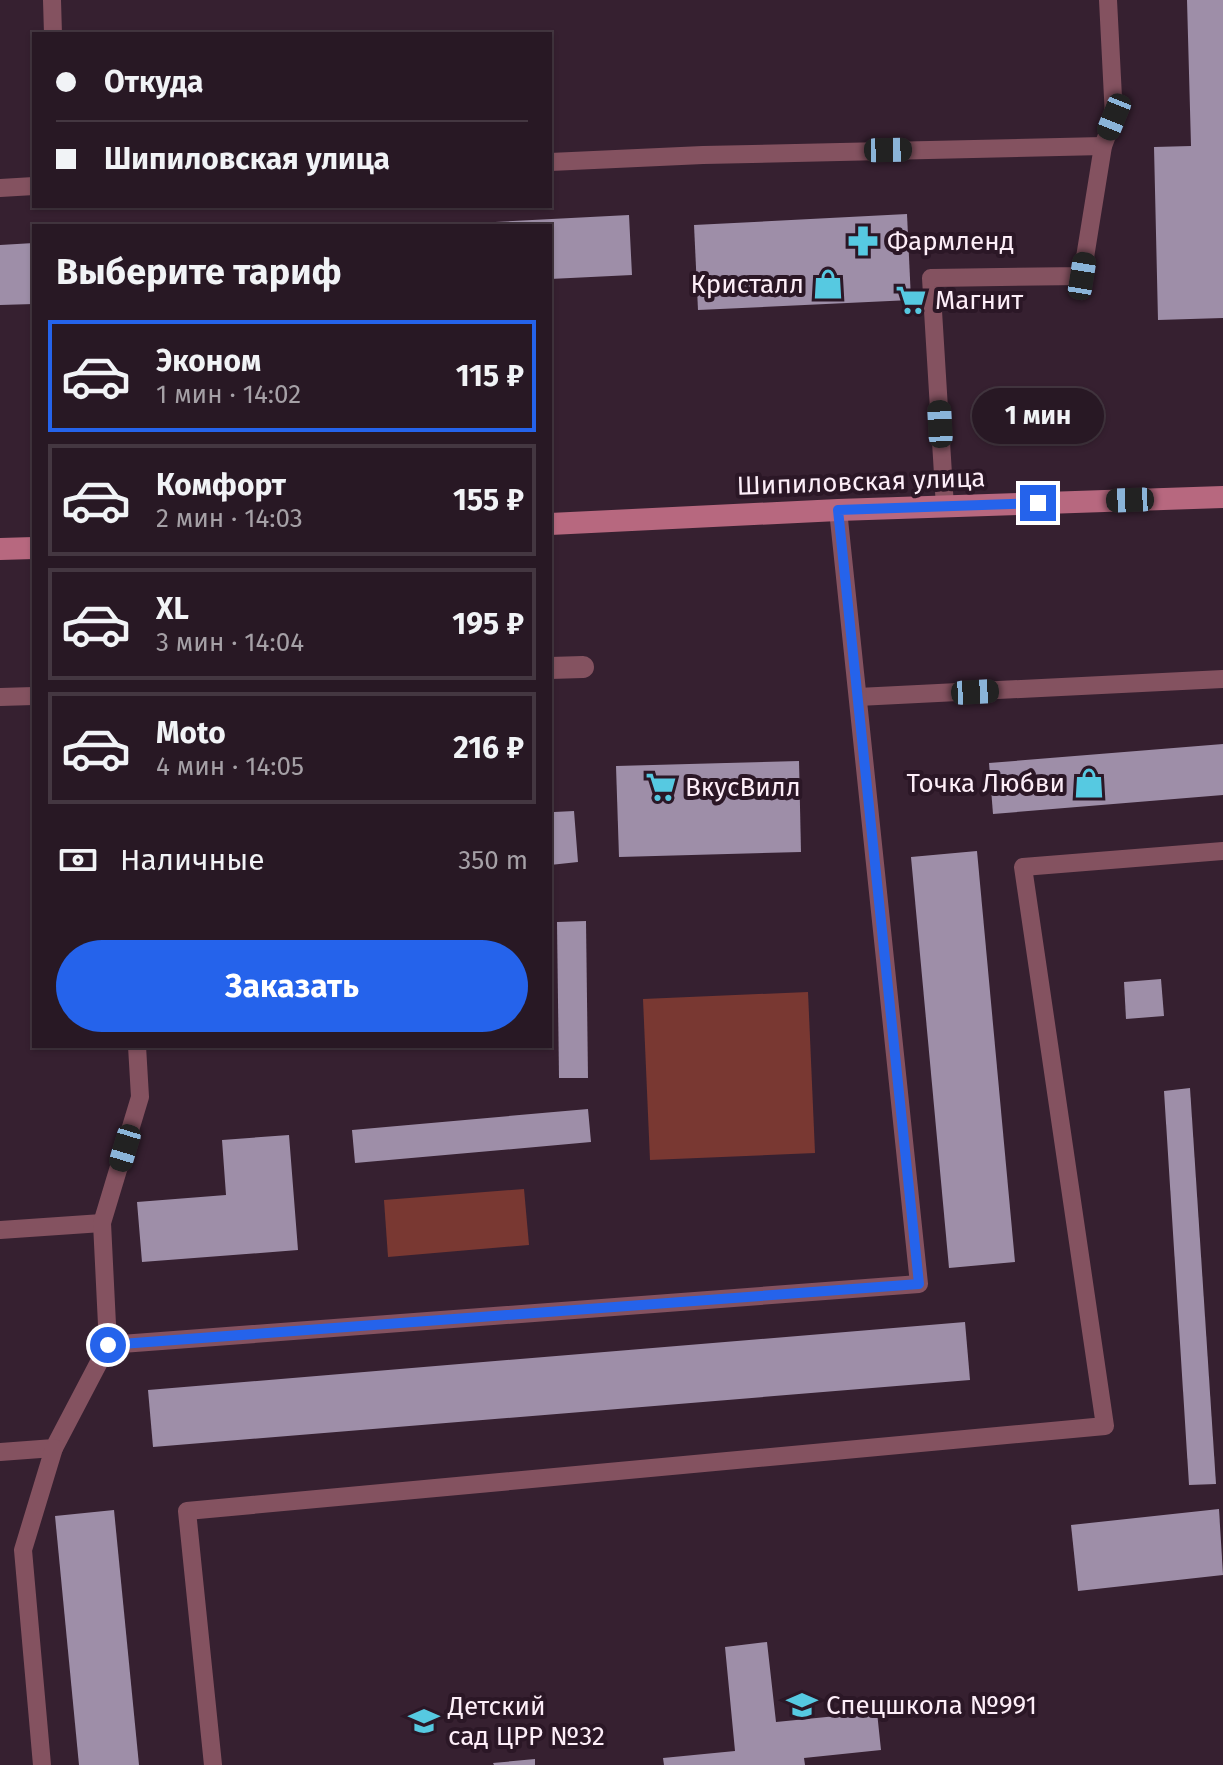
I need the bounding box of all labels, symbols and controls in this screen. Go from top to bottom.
text: Откуда [104,64,203,100]
car [1094,90,1134,144]
car [864,138,912,162]
text: Шипиловская улица [104,141,390,177]
pharmacy icon: Фармленд [846,224,880,258]
place label: Фармленд [887,226,1014,257]
text: Выберите тариф [56,250,342,294]
car [1066,250,1098,302]
shop icon: Кристалл [811,267,845,301]
place label: Кристалл [690,269,804,300]
supermarket icon: Магнит [894,283,928,317]
place label: Магнит [935,285,1024,316]
icon: car [60,340,132,412]
text: Эконом [156,343,261,379]
text: 115 ₽ [456,358,524,394]
text: 1 мин · 14:02 [156,379,301,410]
callout: 1 мин [972,387,1104,443]
car [927,399,953,449]
text: 1 мин [1005,400,1071,431]
street label: Шипиловская улица [736,462,986,502]
icon: car [60,464,132,536]
text: Комфорт [156,467,286,503]
text: 155 ₽ [453,482,524,518]
route end [1020,485,1056,521]
car [1106,487,1154,513]
text: 2 мин · 14:03 [156,503,303,534]
icon: car [60,588,132,660]
text: XL [156,591,189,627]
text: 195 ₽ [452,606,524,642]
text: 3 мин · 14:04 [156,627,304,658]
car [950,679,1000,705]
icon: car [60,712,132,784]
text: Moto [156,715,226,751]
text: 216 ₽ [453,730,524,766]
text: 4 мин · 14:05 [156,751,304,782]
shop icon: Точка Любви [1072,766,1106,800]
place label: Точка Любви [906,768,1065,799]
supermarket icon: ВкусВилл [644,770,678,804]
place label: ВкусВилл [685,772,801,803]
icon: cash [56,838,100,882]
text: Наличные [120,842,265,878]
text: 350 m [458,845,528,876]
button: Заказать [56,940,528,1032]
car [107,1122,143,1174]
route start [90,1327,126,1363]
school or university icon: Спецшкола №991 [785,1688,819,1722]
place label: Спецшкола №991 [826,1690,1037,1721]
place label: Детский сад ЦРР №32 [447,1691,605,1752]
school or university icon: Детский сад ЦРР №32 [407,1704,441,1738]

